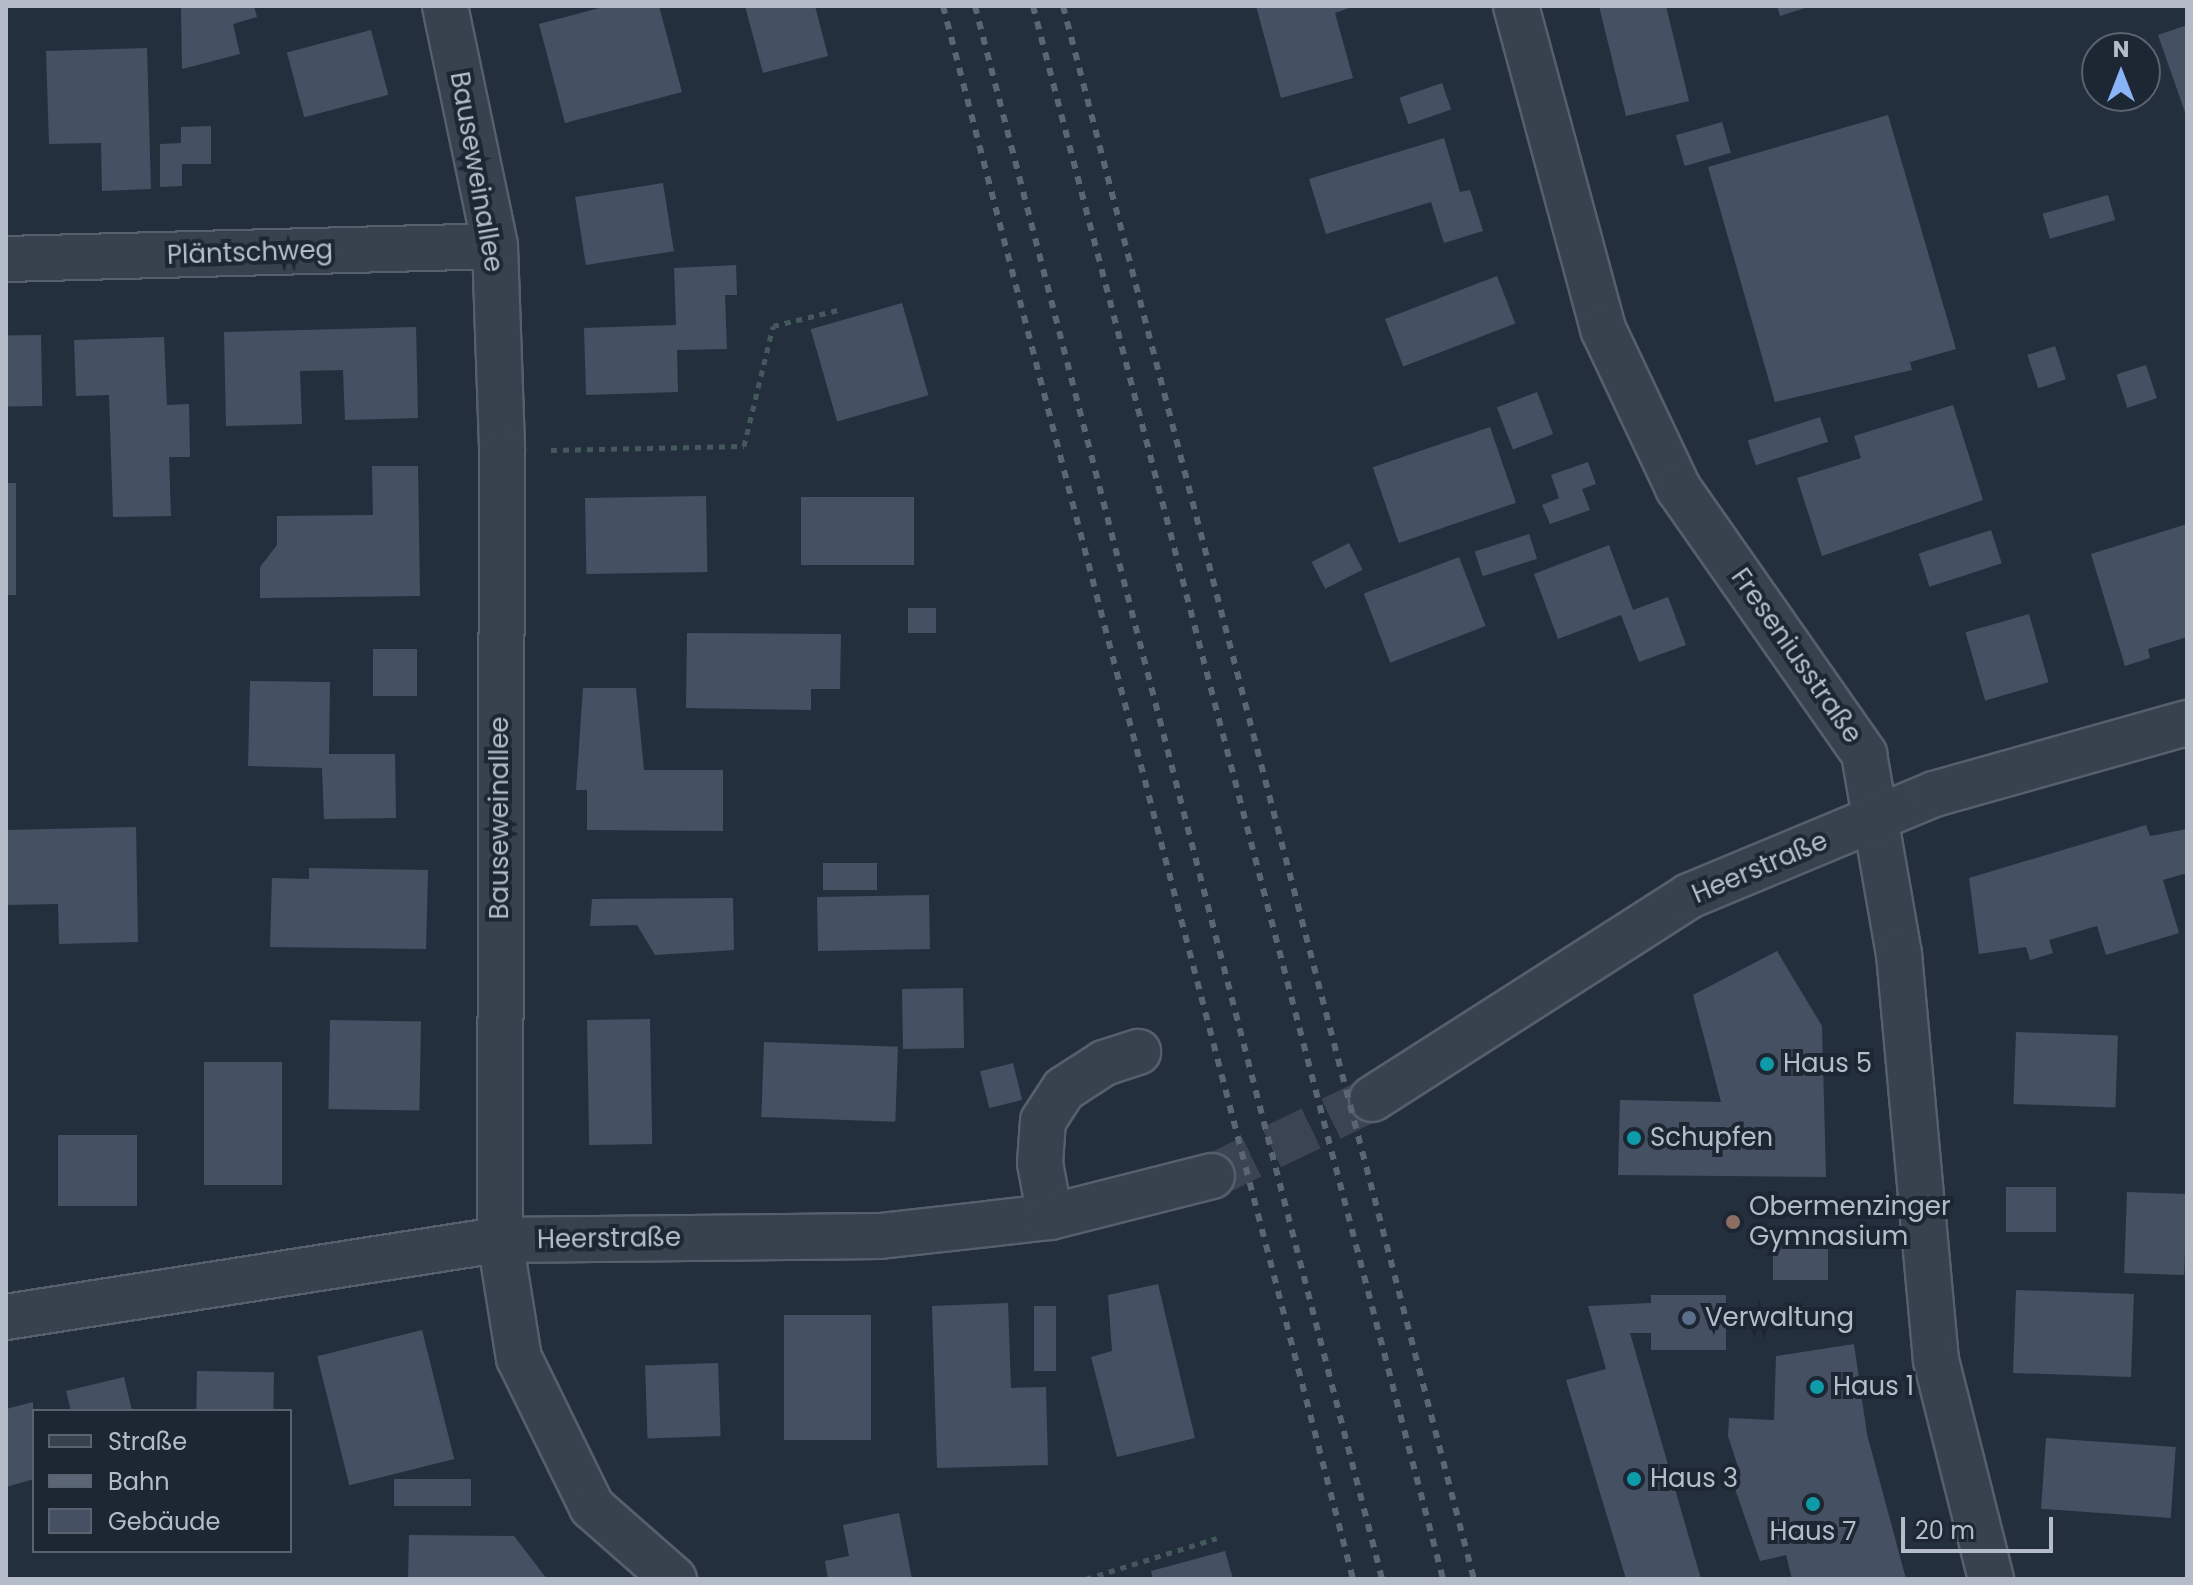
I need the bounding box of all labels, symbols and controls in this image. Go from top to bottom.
north arrow [2081,32,2161,112]
text: N [2113,34,2129,65]
street label: Bauseweinallee [443,69,509,275]
street label: Pläntschweg [166,235,334,271]
street label: Freseniusstraße [1724,563,1868,749]
street label: Bauseweinallee [484,717,516,919]
street label: Heerstraße [1688,825,1832,911]
place label: Haus 5 [1783,1048,1872,1080]
marker: Haus 5 [1758,1055,1776,1073]
place label: Schupfen [1650,1122,1773,1154]
marker: Schupfen [1625,1129,1643,1147]
place label: Obermenzinger Gymnasium [1749,1191,1951,1252]
marker: Obermenzinger Gymnasium [1724,1213,1742,1231]
street label: Heerstraße [537,1222,681,1256]
place label: Verwaltung [1705,1302,1854,1334]
marker: Verwaltung [1680,1309,1698,1327]
place label: Haus 1 [1833,1371,1914,1403]
marker: Haus 1 [1808,1378,1826,1396]
legend [32,1409,292,1553]
text: Straße [108,1425,187,1458]
place label: Haus 3 [1650,1463,1738,1495]
text: Bahn [108,1465,170,1498]
marker: Haus 3 [1625,1470,1643,1488]
marker: Haus 7 [1804,1495,1822,1513]
scale bar [1905,1501,2057,1551]
text: Gebäude [108,1505,220,1538]
text: 20 m [1915,1514,1975,1547]
place label: Haus 7 [1770,1516,1856,1548]

